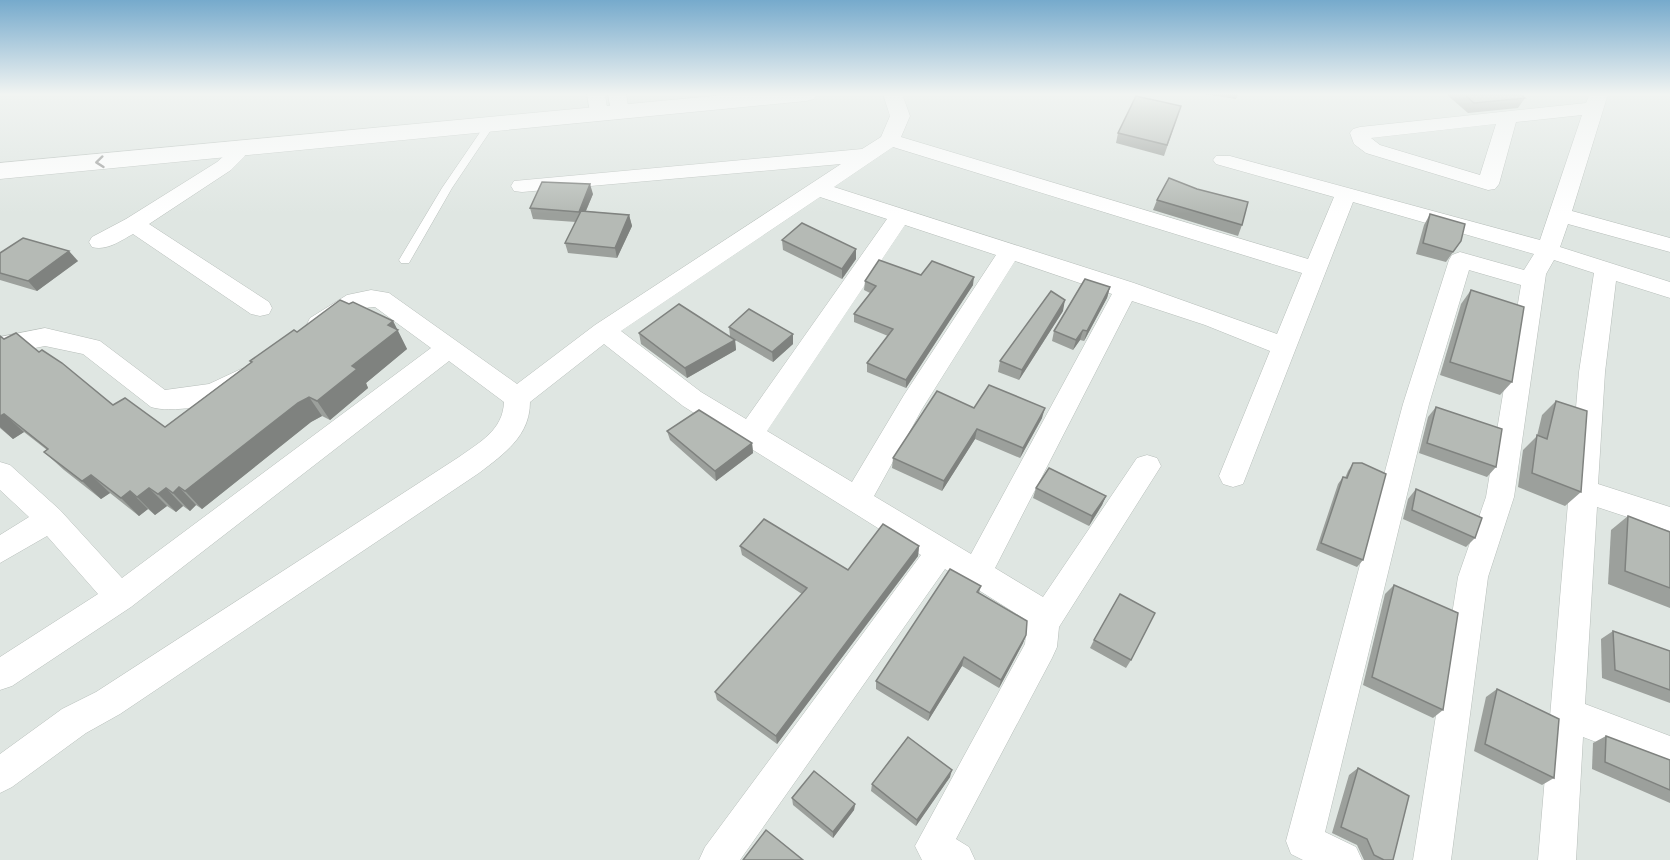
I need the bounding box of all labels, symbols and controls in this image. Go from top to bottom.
one-way arrow [95,155,104,168]

